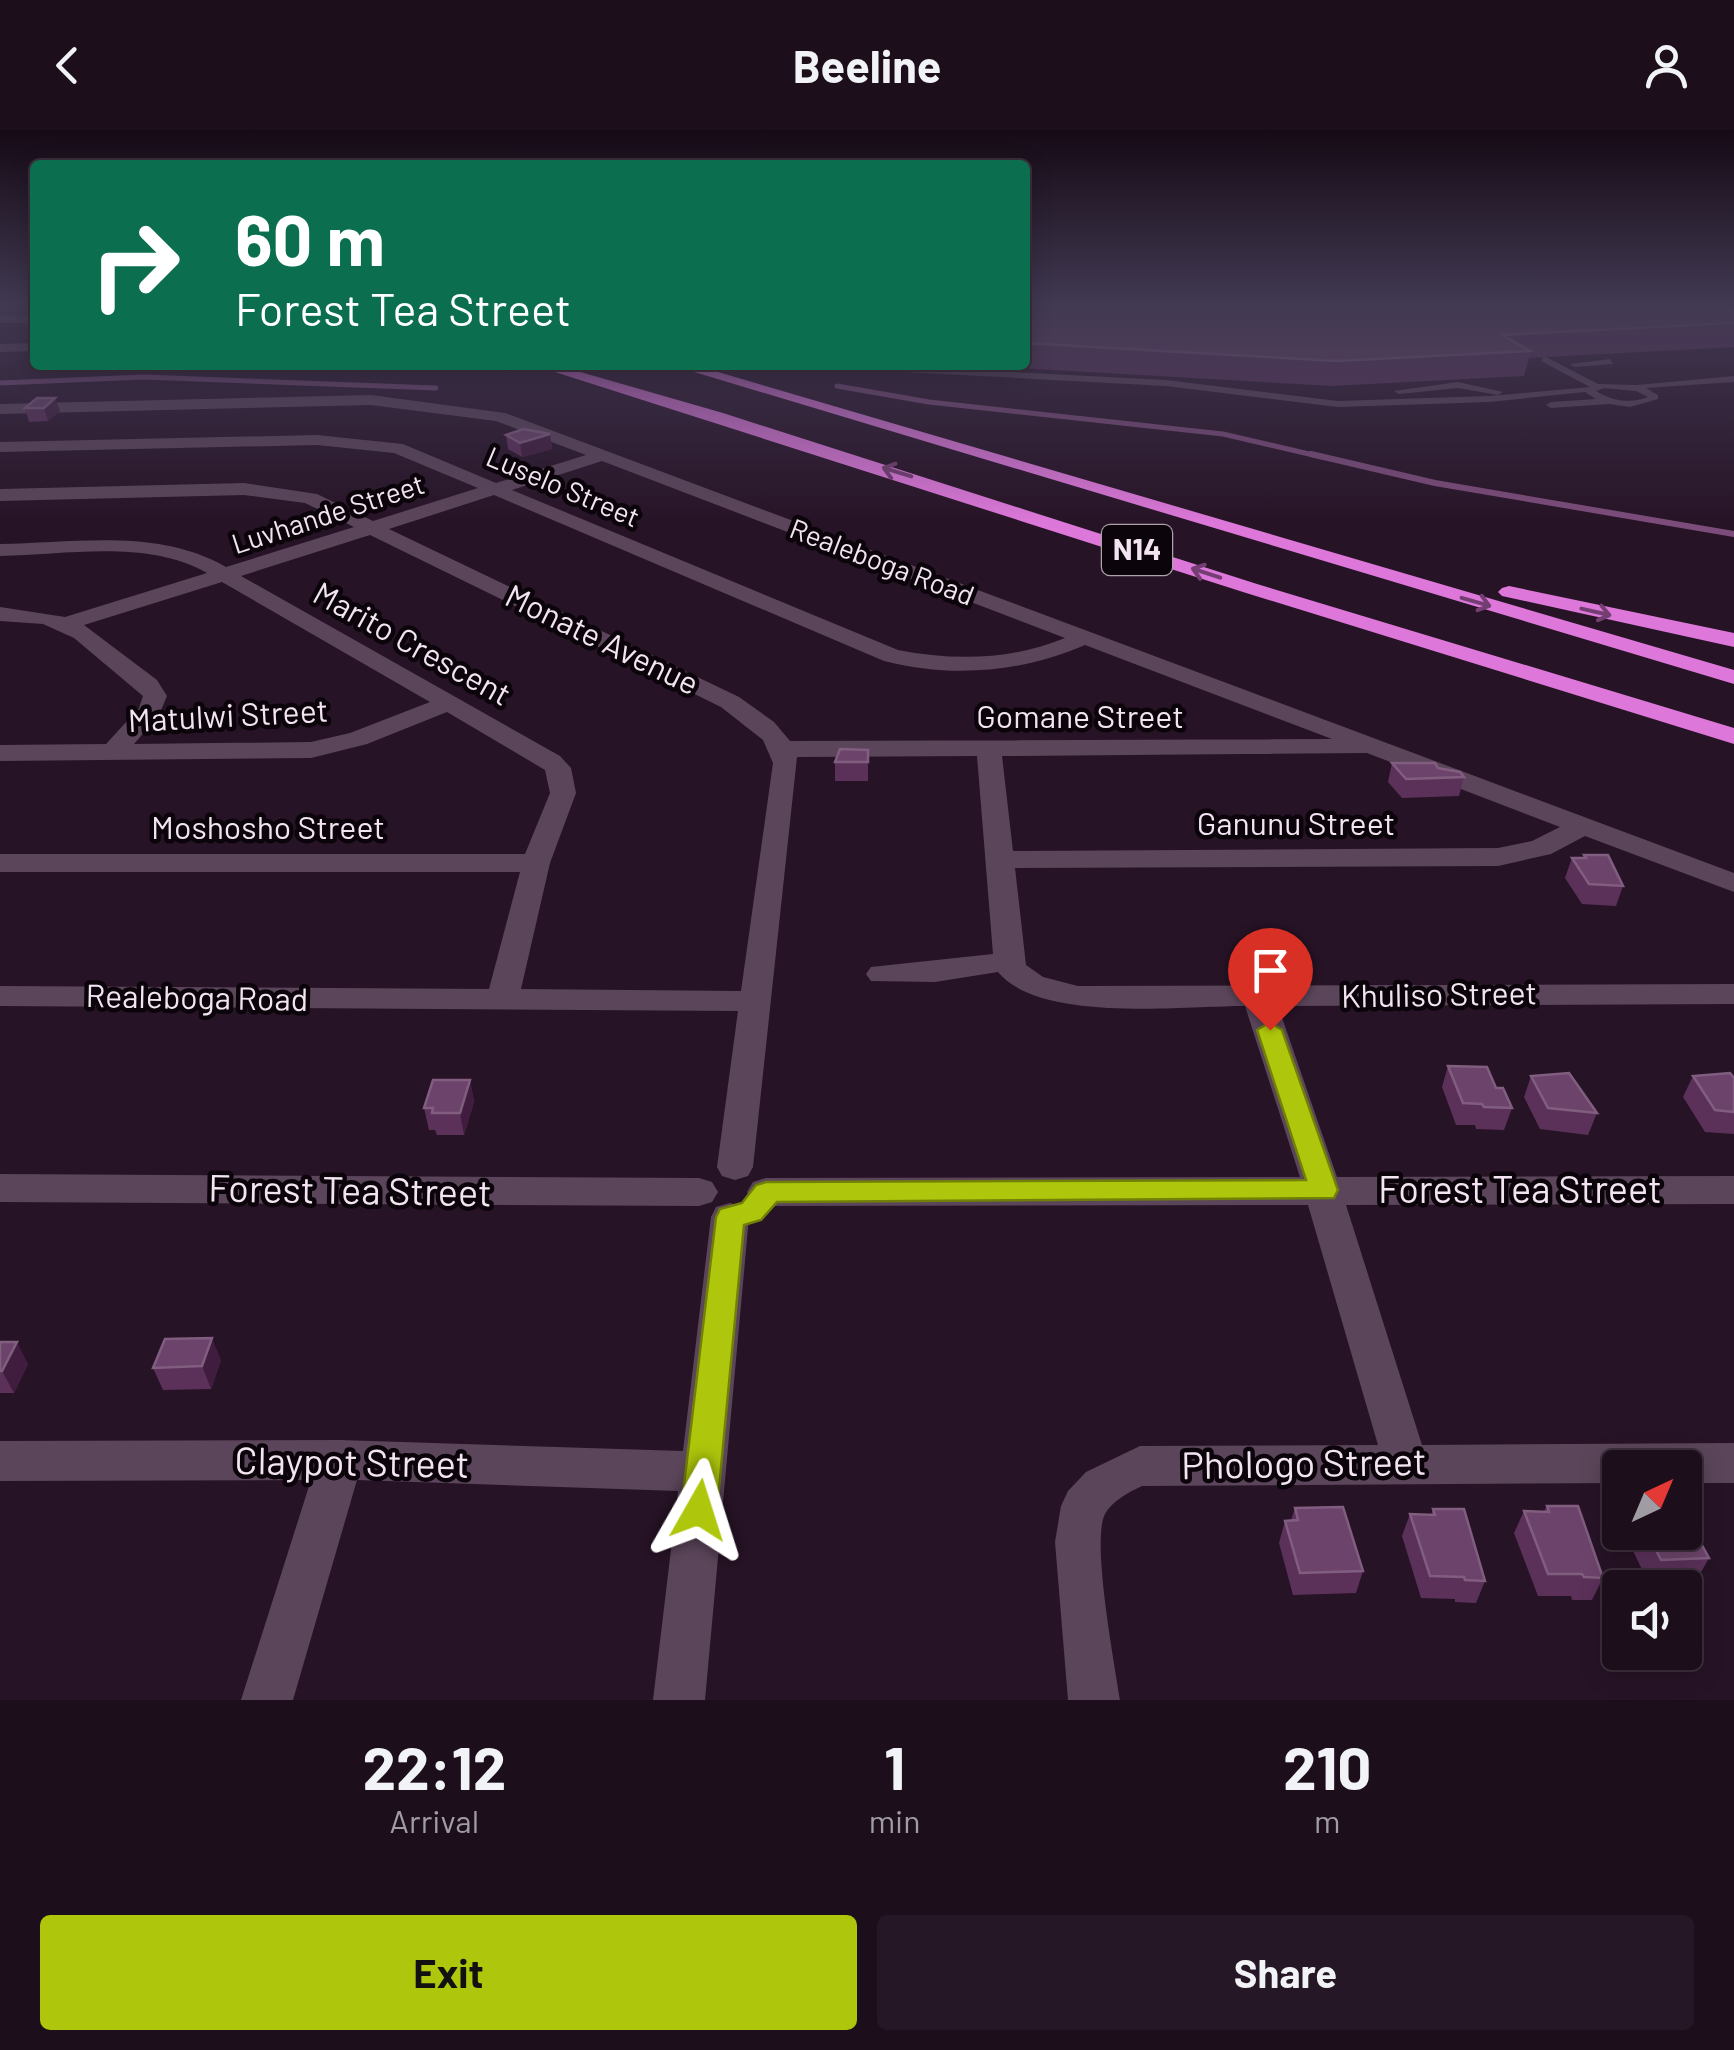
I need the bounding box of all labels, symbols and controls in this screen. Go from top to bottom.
icon: back [40,38,95,93]
text: Beeline [793,38,941,92]
icon: person [1639,38,1694,93]
text: 60 m [235,196,385,280]
icon: right [70,200,200,330]
text: Forest Tea Street [235,281,571,335]
street label: Luselo Street [482,439,645,534]
one-way arrow [882,462,913,480]
street label: Luvhande Street [227,466,428,560]
street label: Realeboga Road [785,510,979,612]
road number: N14 [1102,525,1172,575]
one-way arrow [1191,563,1222,581]
street label: Marito Crescent [308,572,518,712]
street label: Monate Avenue [500,575,706,701]
one-way arrow [1460,594,1491,612]
one-way arrow [1579,604,1611,622]
street label: Matulwi Street [127,690,329,738]
street label: Gomane Street [976,696,1184,734]
street label: Ganunu Street [1197,803,1395,841]
street label: Moshosho Street [151,807,385,845]
pin [1228,928,1313,1031]
icon: arrive [1243,943,1298,998]
street label: Khuliso Street [1341,972,1537,1014]
street label: Realeboga Road [85,975,309,1017]
street label: Forest Tea Street [208,1164,492,1214]
street label: Forest Tea Street [1378,1165,1662,1211]
street label: Claypot Street [234,1436,470,1486]
street label: Phologo Street [1181,1437,1427,1487]
north arrow [1602,1450,1702,1550]
map controls [1602,1450,1702,1670]
position arrow [647,1458,751,1562]
button: sound [1602,1570,1702,1670]
text: 22:12 [362,1730,506,1802]
text: 1 [884,1730,905,1802]
text: 210 [1283,1730,1372,1802]
text: Arrival [390,1801,479,1839]
text: min [869,1801,921,1839]
text: m [1314,1801,1340,1839]
button: Exit [40,1915,857,2030]
button: Share [877,1915,1694,2030]

